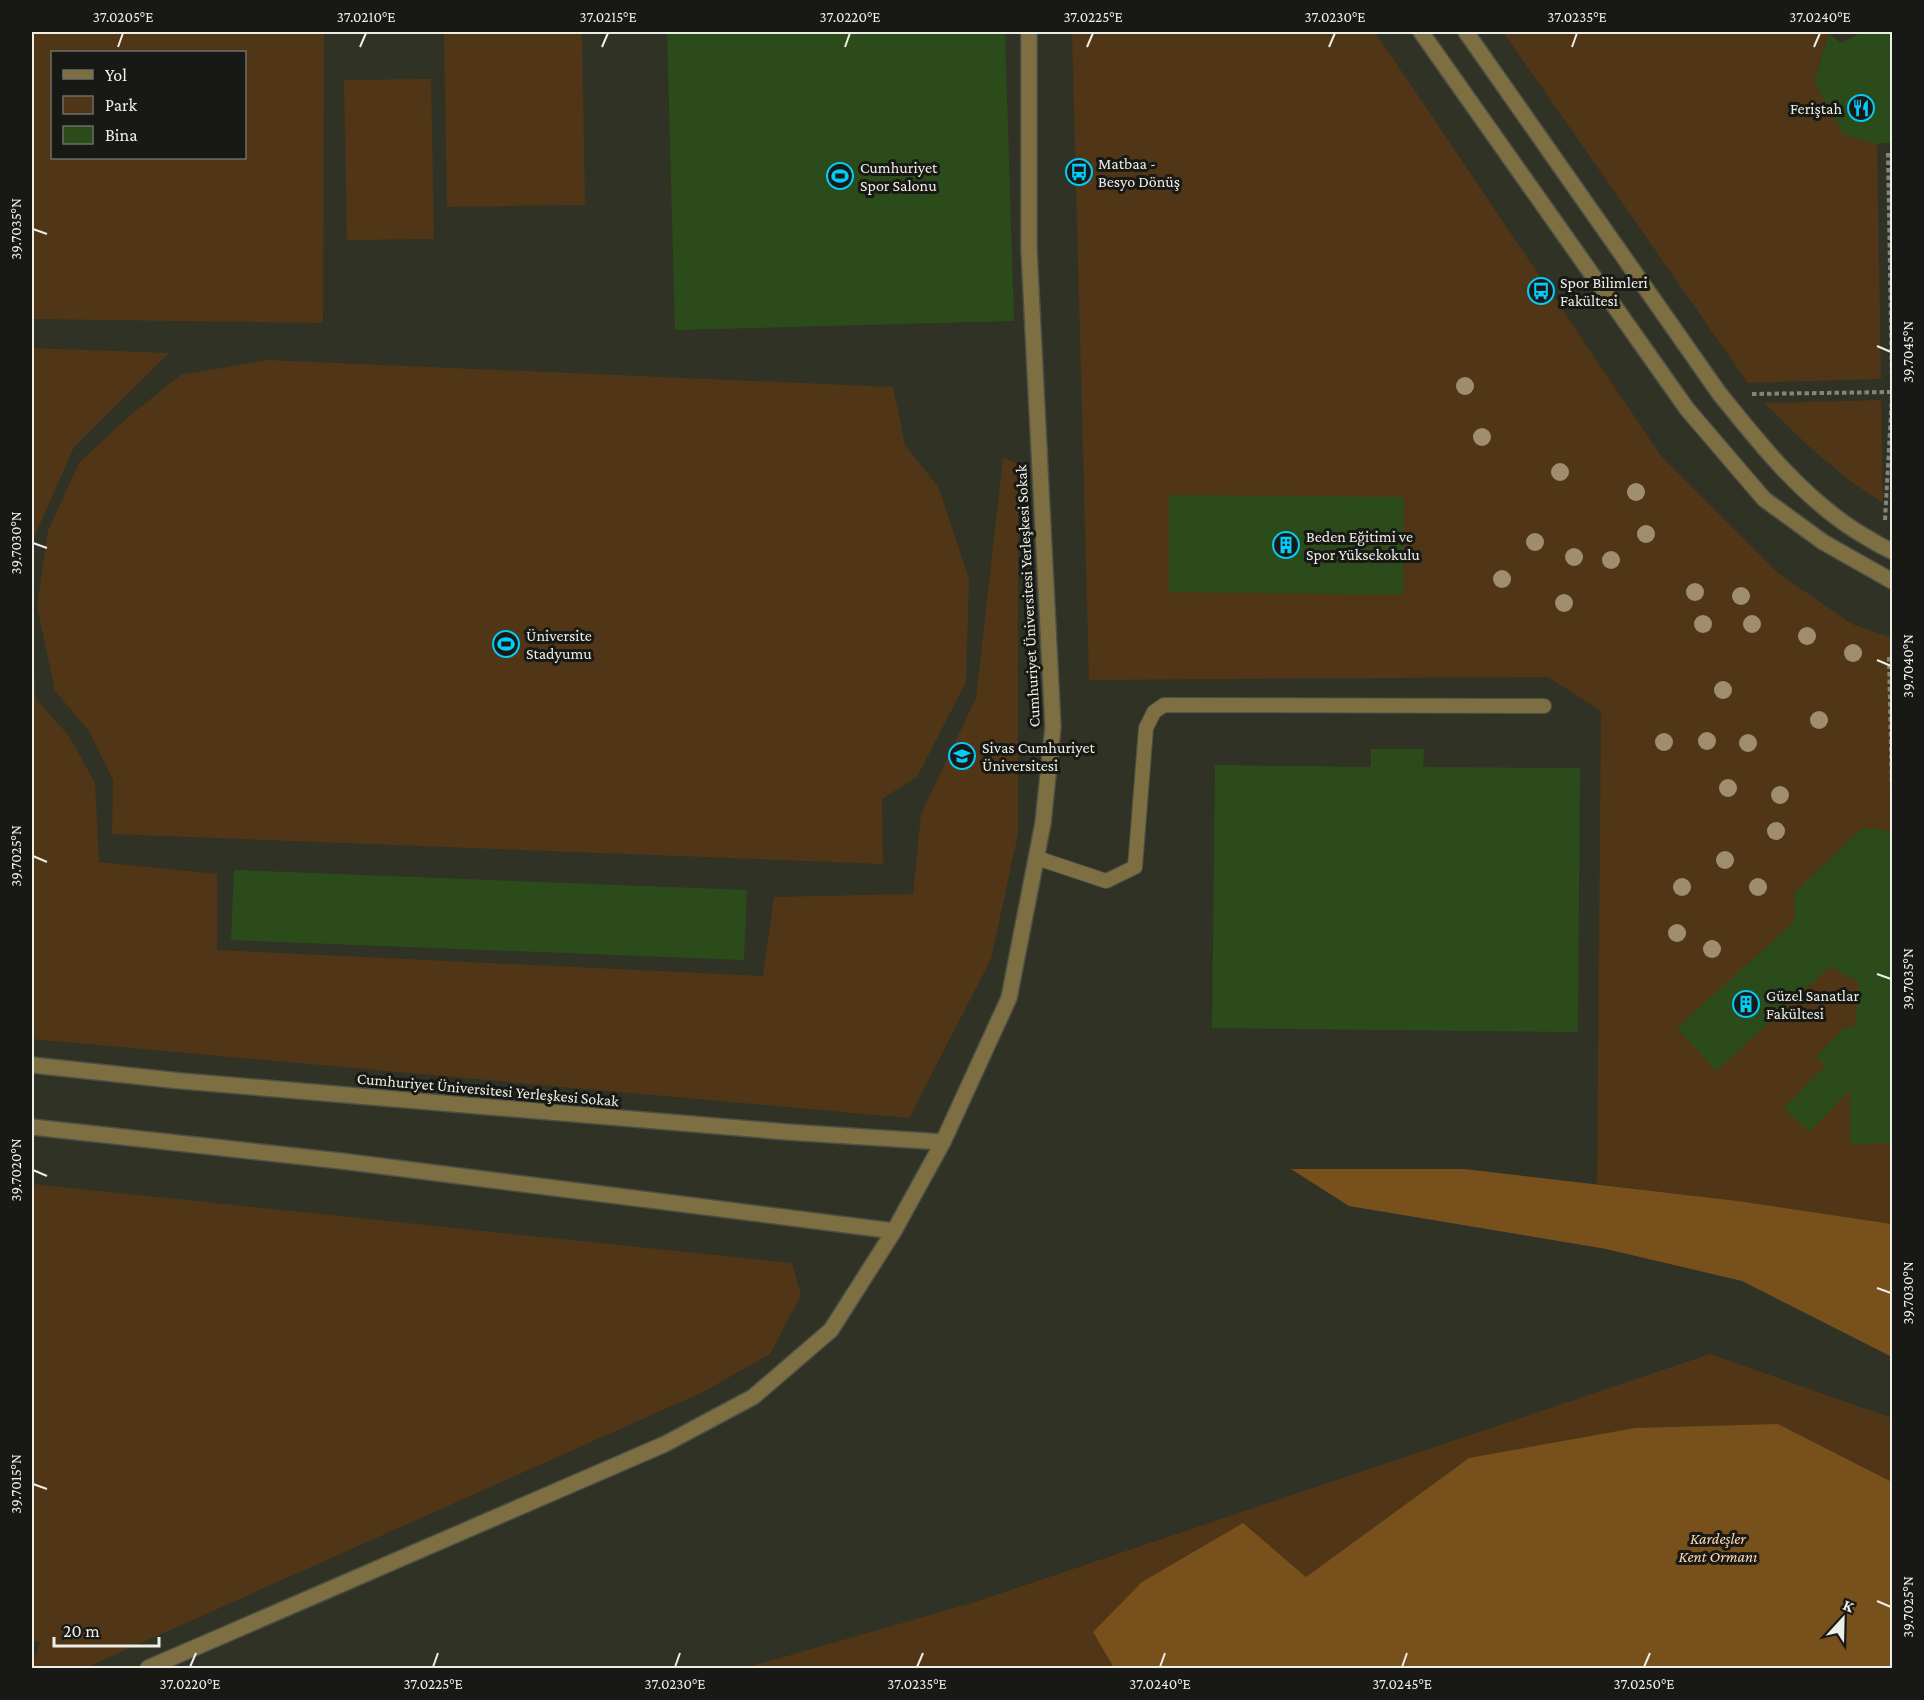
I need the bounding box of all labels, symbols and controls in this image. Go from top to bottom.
text: 37.0205°E [93,9,153,25]
text: 37.0210°E [337,9,395,25]
text: 37.0215°E [579,9,637,25]
text: 37.0220°E [820,9,880,25]
text: 37.0225°E [1063,9,1123,25]
text: 37.0230°E [1305,9,1365,25]
text: 37.0235°E [1547,9,1607,25]
text: 37.0240°E [1789,9,1851,25]
legend [51,51,246,159]
text: Yol [105,65,127,85]
restaurant icon: Feriştah [1846,93,1876,123]
text: Park [105,95,137,115]
place label: Feriştah [1790,100,1842,118]
text: Bina [105,125,138,145]
place label: Matbaa - Besyo Dönüş [1098,155,1180,191]
bus stop icon: Matbaa - Besyo Dönüş [1064,157,1094,187]
place label: Cumhuriyet Spor Salonu [860,159,938,195]
sports icon: Cumhuriyet Spor Salonu [825,161,855,191]
text: 39.7035°N [8,198,24,260]
place label: Spor Bilimleri Fakültesi [1560,274,1648,309]
bus stop icon: Spor Bilimleri Fakültesi [1526,276,1556,306]
text: 39.7045°N [1900,321,1916,383]
street label: Cumhuriyet Üniversitesi Yerleşkesi Sokak [1012,464,1044,728]
text: 39.7030°N [8,511,24,575]
place label: Beden Eğitimi ve Spor Yüksekokulu [1306,528,1420,564]
building icon: Beden Eğitimi ve Spor Yüksekokulu [1271,530,1301,560]
place label: Üniversite Stadyumu [526,627,592,663]
sports icon: Üniversite Stadyumu [491,629,521,659]
text: 39.7040°N [1900,634,1916,698]
place label: Sivas Cumhuriyet Üniversitesi [982,739,1096,774]
school or university icon: Sivas Cumhuriyet Üniversitesi [947,741,977,771]
text: 39.7025°N [8,825,24,887]
text: 39.7035°N [1900,948,1916,1010]
place label: Güzel Sanatlar Fakültesi [1766,987,1859,1022]
building icon: Güzel Sanatlar Fakültesi [1731,989,1761,1019]
street label: Cumhuriyet Üniversitesi Yerleşkesi Sokak [356,1070,620,1110]
text: 39.7020°N [8,1138,24,1202]
text: 39.7030°N [1900,1261,1916,1325]
text: 39.7015°N [8,1454,24,1514]
park label: Kardeşler Kent Ormanı [1679,1530,1757,1565]
text: 39.7025°N [1900,1576,1916,1638]
north arrow [1813,1589,1873,1649]
text: K [1841,1596,1857,1616]
scale bar [54,1610,159,1648]
text: 20 m [63,1621,100,1641]
text: 37.0220°E [160,1676,220,1692]
text: 37.0225°E [403,1676,463,1692]
text: 37.0230°E [645,1676,705,1692]
text: 37.0235°E [887,1676,947,1692]
text: 37.0240°E [1129,1676,1191,1692]
text: 37.0245°E [1372,1676,1432,1692]
text: 37.0250°E [1614,1676,1674,1692]

